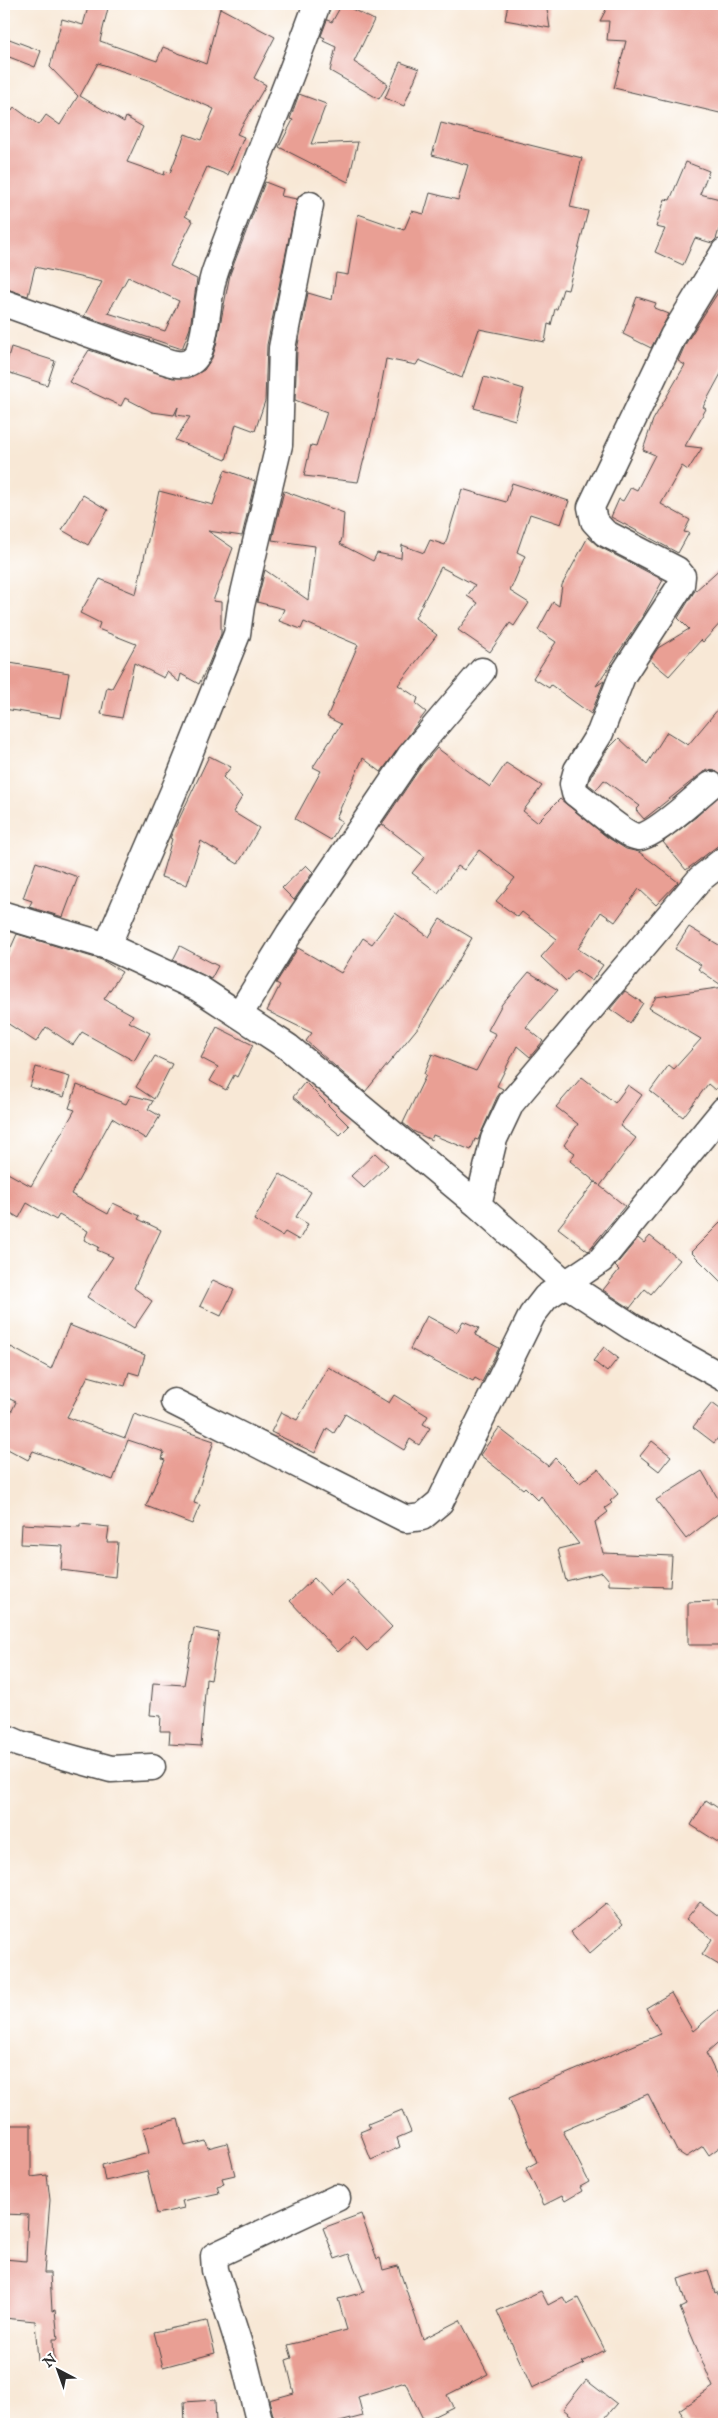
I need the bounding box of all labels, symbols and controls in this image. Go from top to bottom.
north arrow [32,2346,82,2396]
text: N [39,2350,61,2372]

